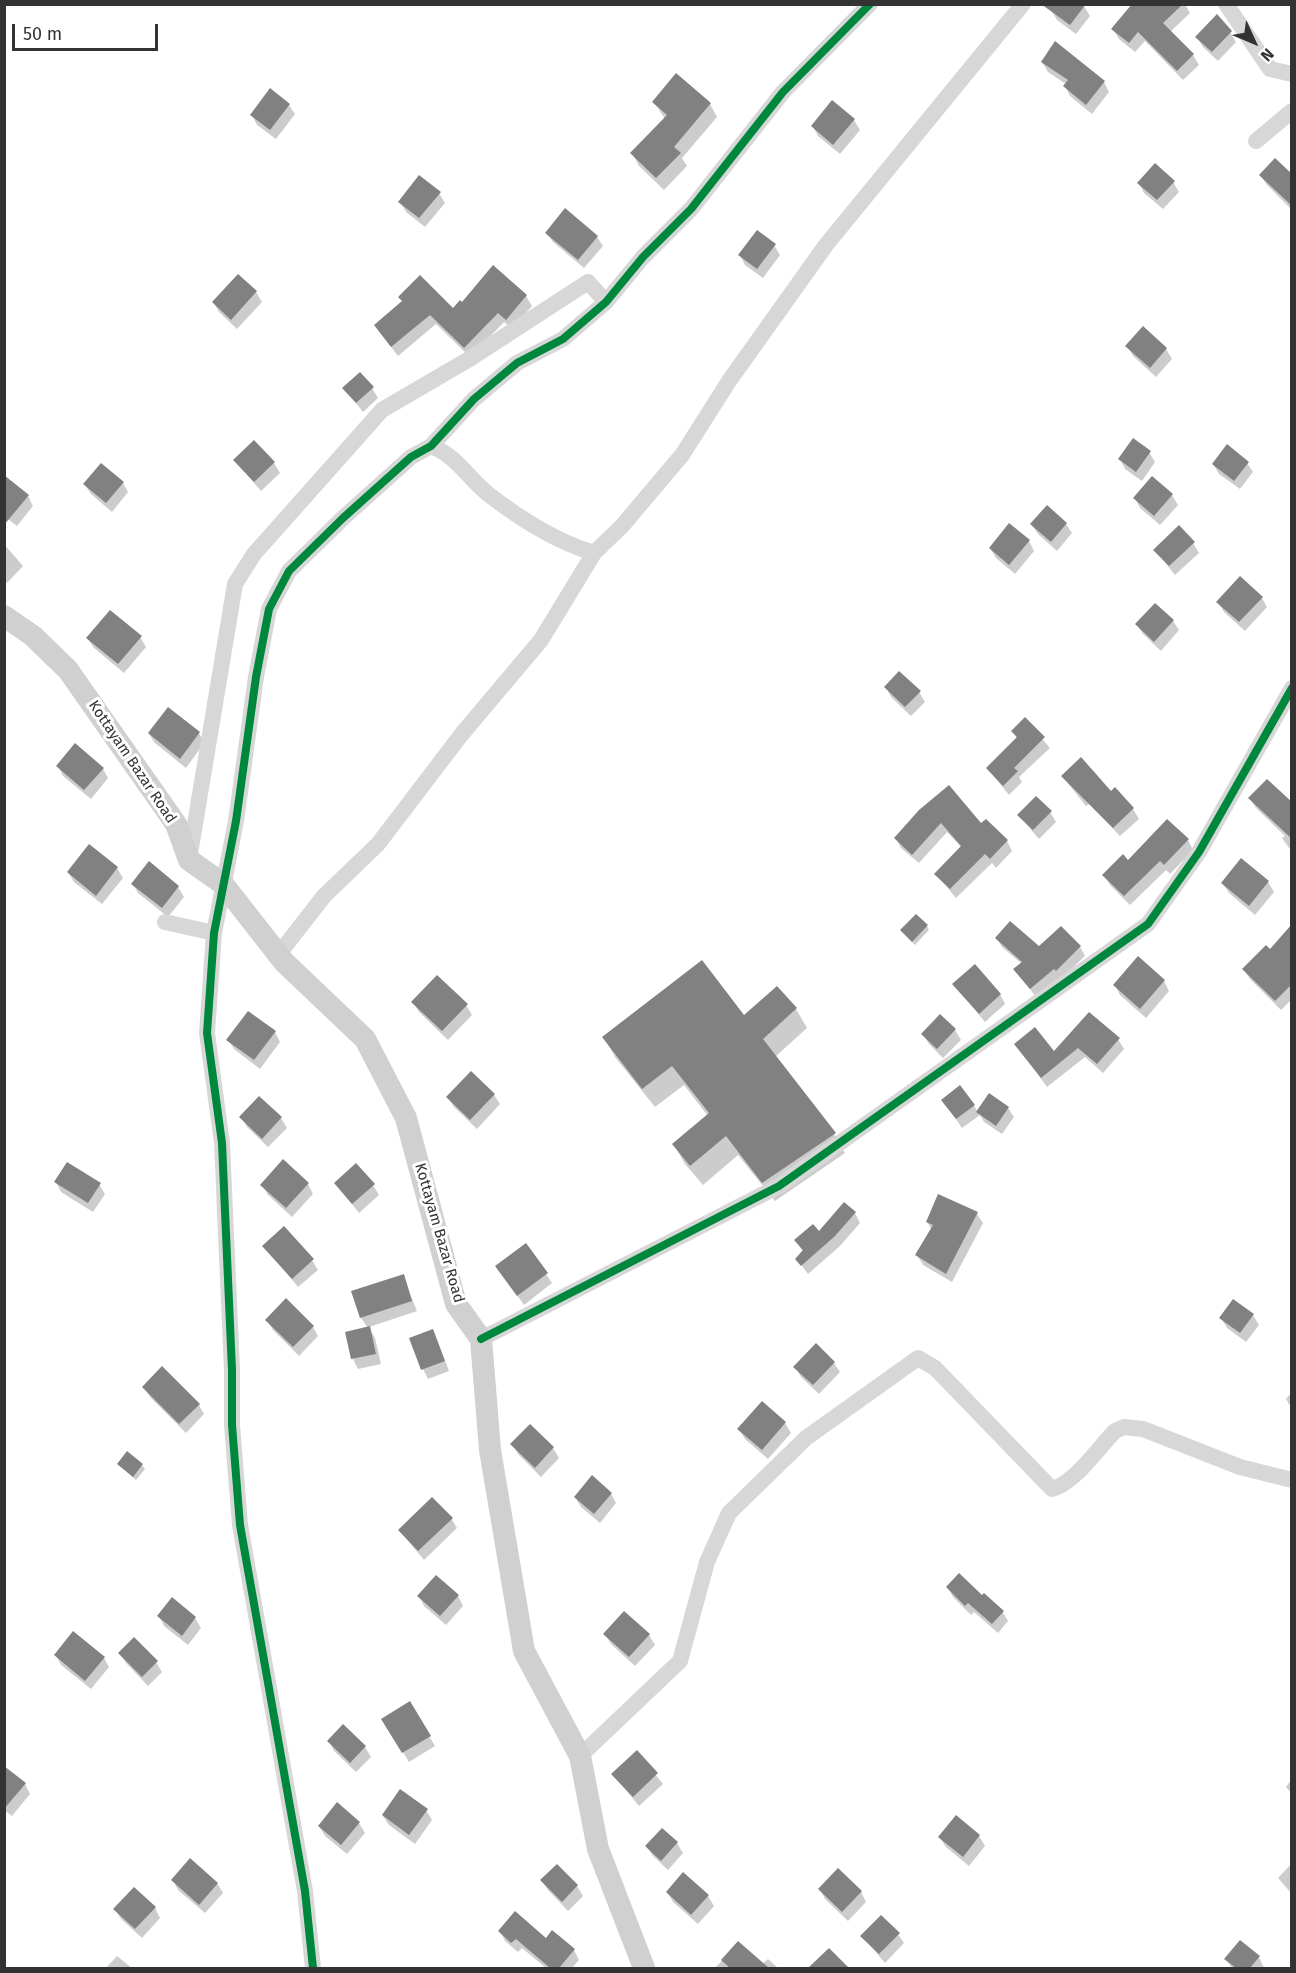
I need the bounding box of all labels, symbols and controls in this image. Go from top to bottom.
scale bar [15,12,160,50]
north arrow [1224,12,1284,72]
text: 50 m [23,23,62,45]
text: N [1257,44,1278,65]
street label: Kottayam Bazar Road [84,697,180,827]
street label: Kottayam Bazar Road [410,1161,468,1305]

